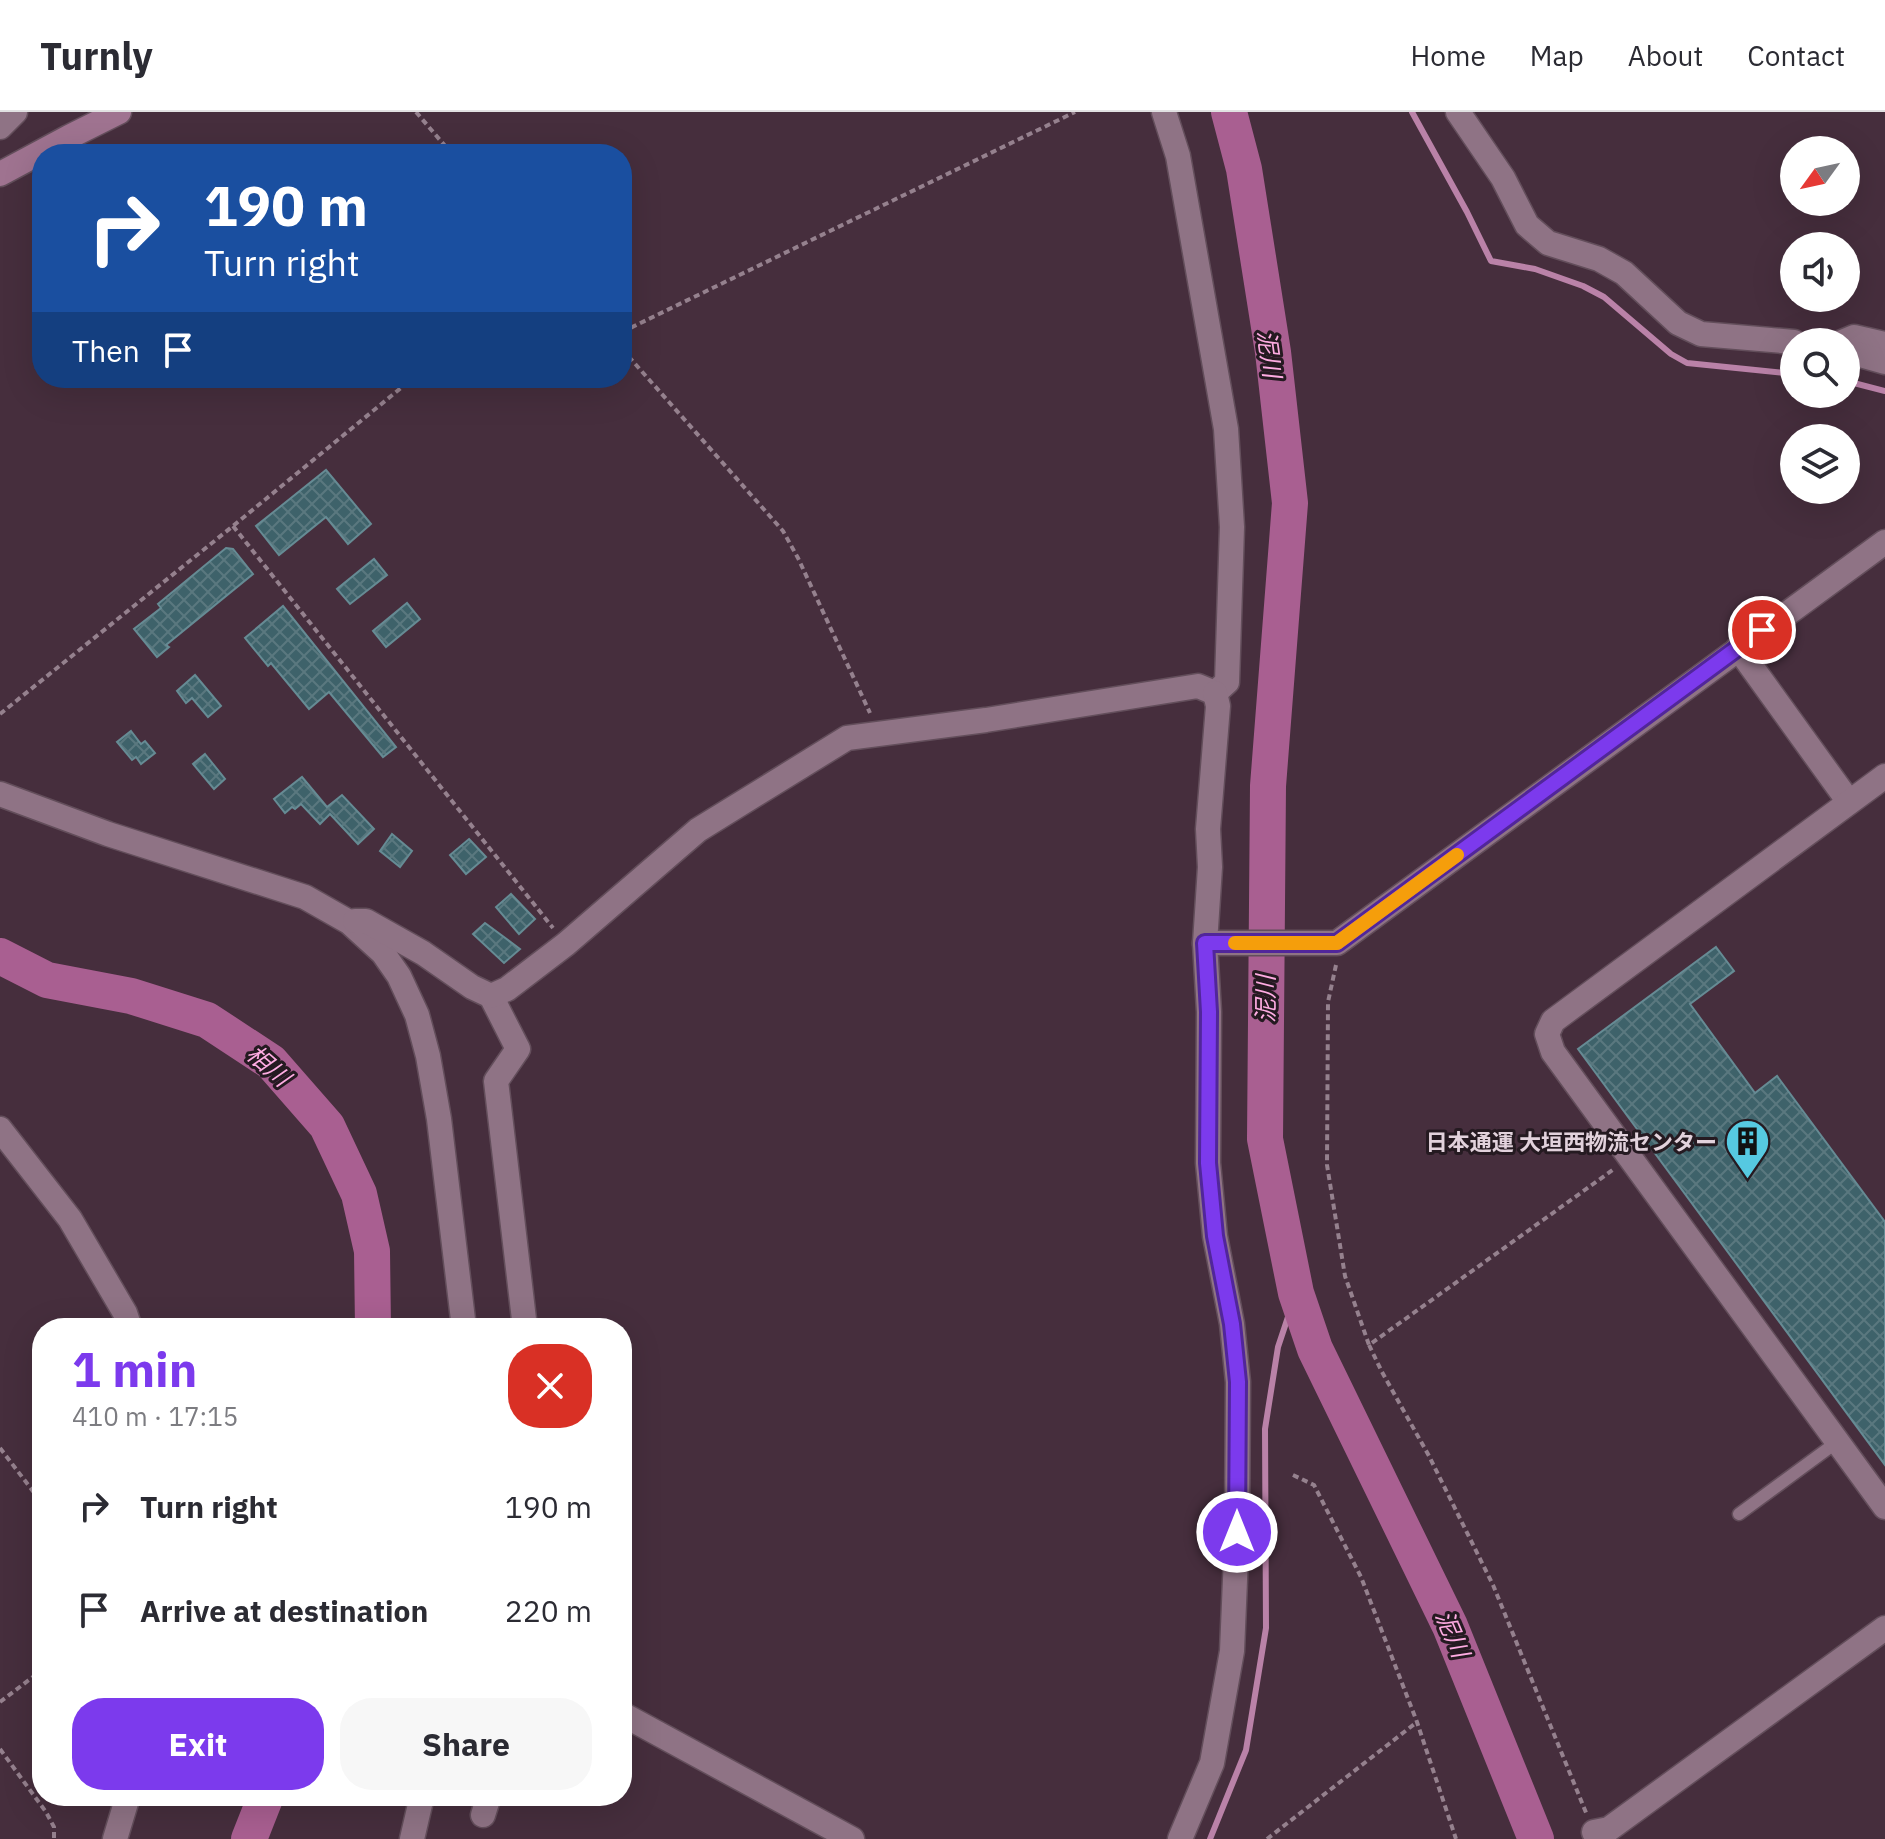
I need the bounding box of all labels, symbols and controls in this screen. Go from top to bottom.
text: Turnly [40,31,153,80]
text: Home [1410,37,1486,74]
text: Map [1530,37,1584,74]
text: About [1628,37,1703,74]
text: Contact [1747,37,1845,74]
north arrow [1780,136,1860,216]
map controls [1780,136,1860,504]
text: 190 m [204,169,368,241]
icon: right [72,176,176,280]
button: sound [1780,232,1860,312]
text: Turn right [204,239,360,286]
icon: arrive [156,328,200,372]
water label: 泥川 [1251,328,1290,383]
button: search [1780,328,1860,408]
text: Then [72,331,140,370]
button: layers [1780,424,1860,504]
pin [1728,596,1796,664]
icon: arrive [1740,608,1784,652]
water label: 泥川 [1249,972,1281,1023]
water label: 相川 [240,1037,300,1095]
building icon: 日本通運 大垣西物流センター [1724,1118,1772,1181]
place label: 日本通運 大垣西物流センター [1426,1127,1717,1156]
text: 1 min [72,1338,197,1400]
button: close [508,1344,592,1428]
text: 410 m · 17:15 [72,1399,238,1433]
icon: right [72,1484,116,1528]
text: Turn right [140,1487,278,1526]
text: 190 m [505,1487,592,1526]
position arrow [1195,1490,1279,1574]
icon: arrive [72,1588,116,1632]
text: Arrive at destination [140,1591,428,1630]
text: 220 m [505,1591,592,1630]
water label: 泥川 [1429,1605,1478,1665]
button: Exit [72,1698,324,1790]
button: Share [340,1698,592,1790]

